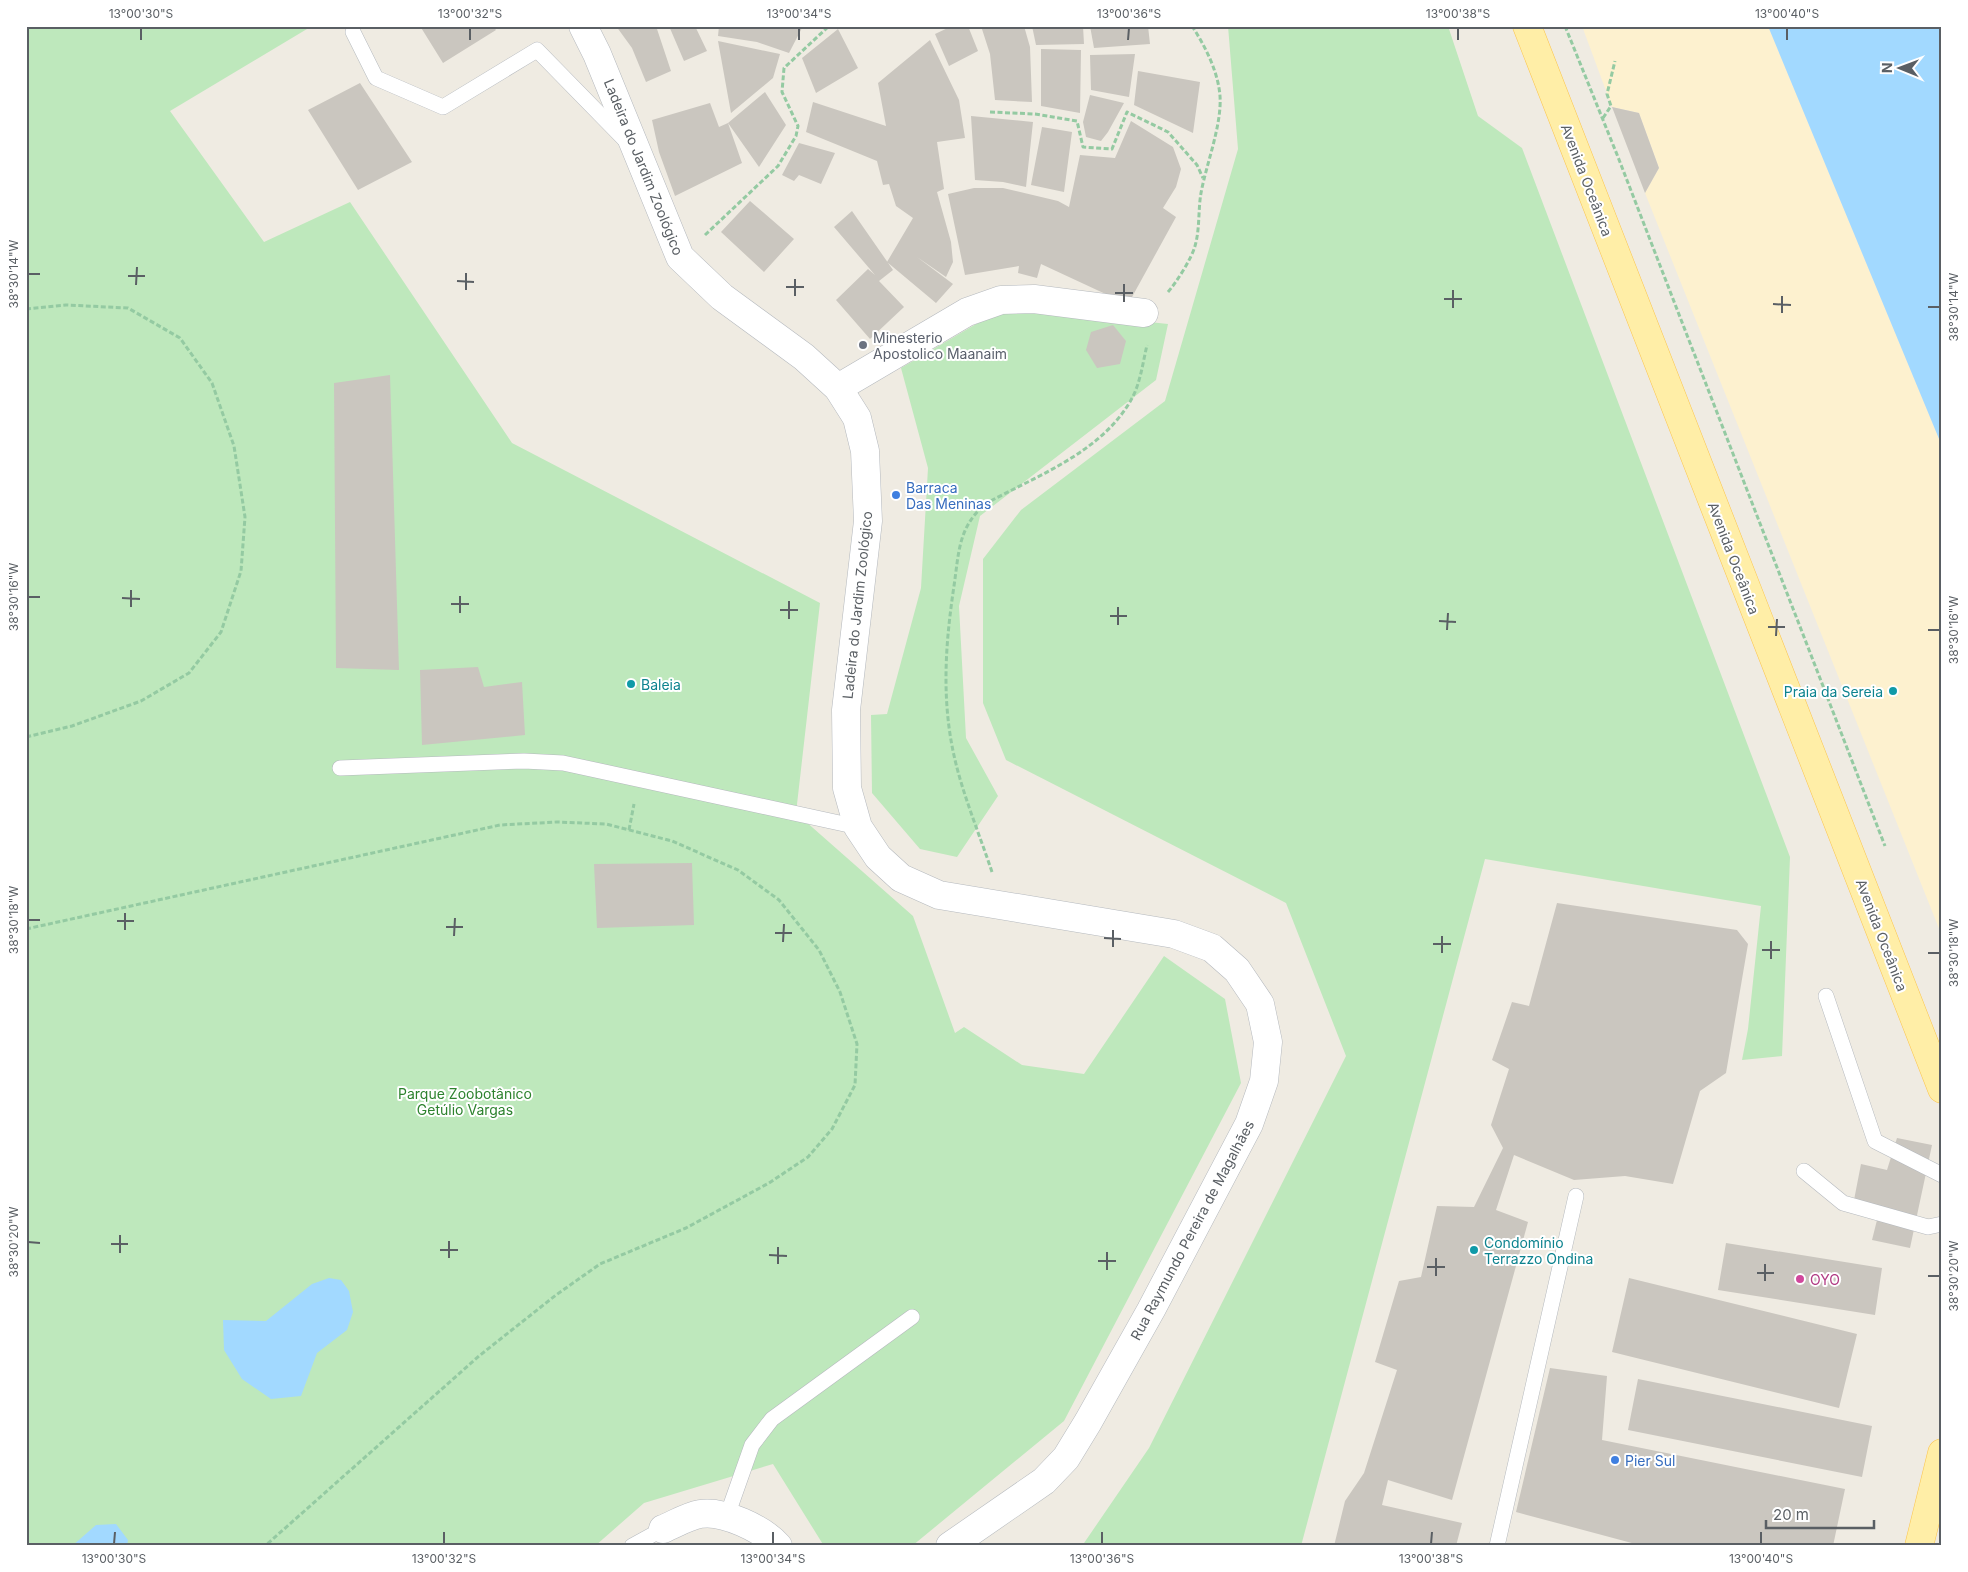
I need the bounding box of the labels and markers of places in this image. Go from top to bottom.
place label: Minesterio Apostolico Maanaim [873,329,1007,362]
marker: Minesterio Apostolico Maanaim [857,339,869,351]
place label: Barraca Das Meninas [906,479,991,512]
marker: Barraca Das Meninas [890,489,902,501]
place label: Baleia [641,676,681,693]
marker: Baleia [625,678,637,690]
place label: Praia da Sereia [1784,683,1883,700]
marker: Praia da Sereia [1887,685,1899,697]
place label: Condomínio Terrazzo Ondina [1484,1234,1593,1267]
marker: Condomínio Terrazzo Ondina [1468,1244,1480,1256]
place label: OYO [1810,1271,1840,1288]
marker: OYO [1794,1273,1806,1285]
place label: Pier Sul [1625,1452,1675,1469]
marker: Pier Sul [1609,1454,1621,1466]

